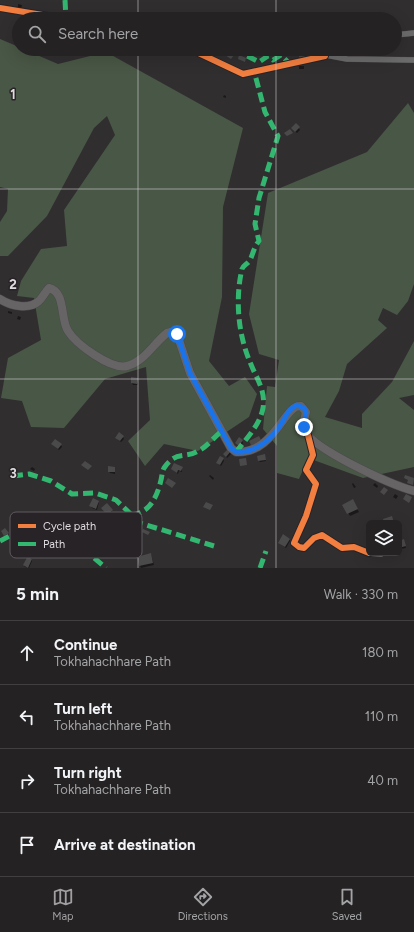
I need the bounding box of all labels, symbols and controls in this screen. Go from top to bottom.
search box [12,12,402,56]
icon: search [26,23,48,45]
text: Search here [58,25,138,43]
text: 1 [10,87,16,102]
text: 2 [9,277,17,292]
route start [168,325,186,343]
route end [295,418,313,436]
text: 3 [9,466,17,481]
legend [10,512,142,558]
text: Cycle path [43,520,96,533]
map controls [366,520,402,556]
button: layers [366,520,402,556]
text: Path [43,538,65,551]
text: 5 min [16,584,59,604]
text: Walk · 330 m [324,587,398,602]
text: Continue [54,636,117,654]
icon: ahead [16,642,38,664]
text: 180 m [362,645,398,660]
text: Tokhahachhare Path [54,654,171,669]
text: Turn left [54,700,112,718]
icon: left [16,706,38,728]
text: 110 m [365,709,398,724]
text: Tokhahachhare Path [54,718,171,733]
text: Turn right [54,764,122,782]
icon: right [16,770,38,792]
text: 40 m [367,773,398,788]
text: Tokhahachhare Path [54,782,171,797]
icon: arrive [16,834,38,856]
text: Arrive at destination [54,836,195,854]
tab: Map [52,886,74,923]
tab: Directions [178,886,228,923]
tab: Saved [332,886,362,923]

